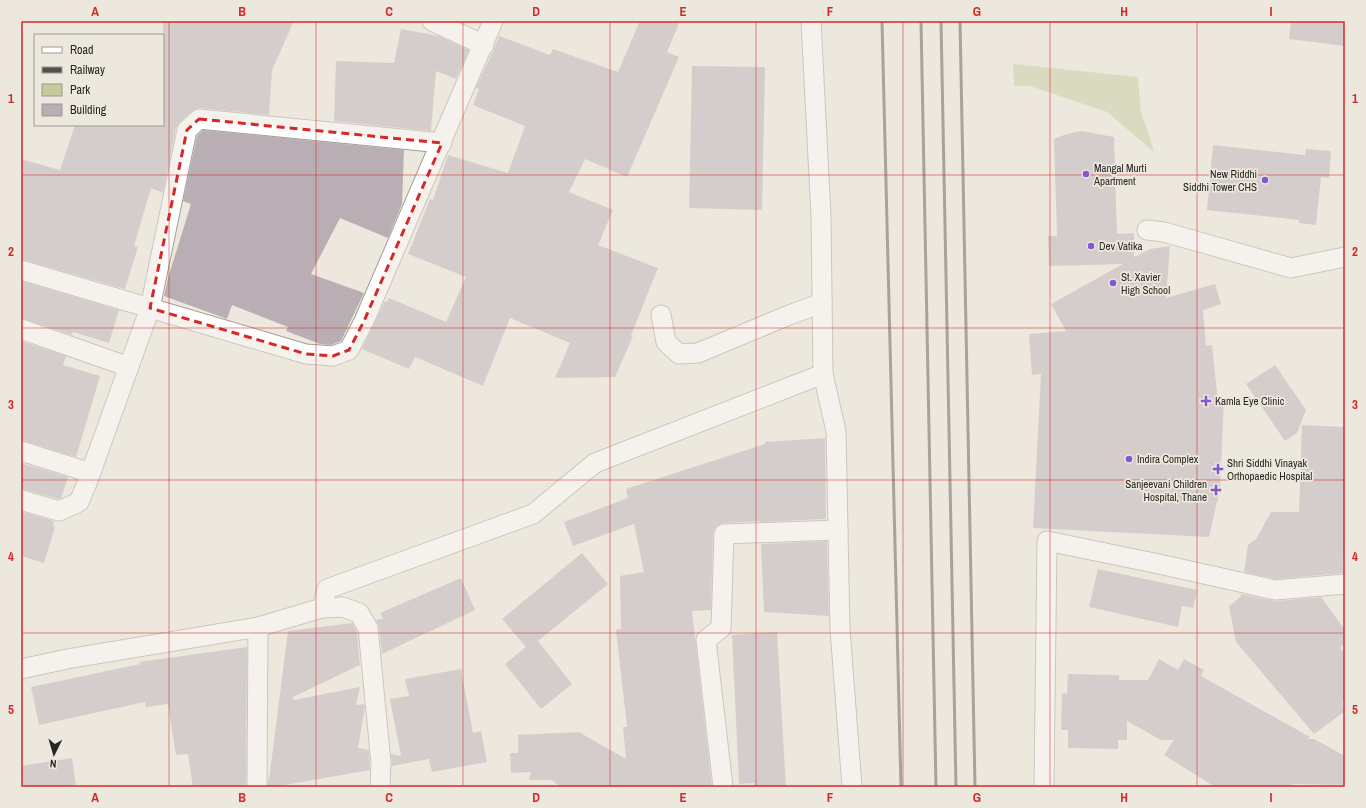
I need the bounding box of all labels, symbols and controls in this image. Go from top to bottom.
text: A [91,3,99,20]
text: B [238,3,246,20]
text: C [385,3,393,20]
text: D [532,3,540,20]
text: E [679,3,687,20]
text: F [827,3,834,20]
text: G [973,3,981,20]
text: H [1120,3,1128,20]
text: I [1270,3,1273,20]
legend [34,34,164,126]
text: Road [70,42,94,58]
text: Railway [70,62,105,78]
text: Park [70,82,90,98]
text: 1 [8,90,14,107]
text: 1 [1352,90,1358,107]
text: Building [70,102,107,118]
place label: Mangal Murti Apartment [1093,161,1147,188]
place label: New Riddhi Siddhi Tower CHS [1183,167,1257,194]
marker: Mangal Murti Apartment [1081,169,1091,179]
marker: New Riddhi Siddhi Tower CHS [1260,175,1270,185]
place label: Dev Vatika [1099,239,1142,253]
marker: Dev Vatika [1086,241,1096,251]
text: 2 [8,243,14,260]
text: 2 [1352,243,1358,260]
place label: St. Xavier High School [1121,270,1170,297]
marker: St. Xavier High School [1108,278,1118,288]
place label: Kamla Eye Clinic [1215,394,1285,408]
marker: Kamla Eye Clinic [1200,395,1212,407]
text: 3 [8,396,14,413]
text: 3 [1352,396,1358,413]
place label: Indira Complex [1137,452,1199,466]
marker: Indira Complex [1124,454,1134,464]
place label: Shri Siddhi Vinayak Orthopaedic Hospital [1227,456,1312,483]
marker: Shri Siddhi Vinayak Orthopaedic Hospital [1212,463,1224,475]
place label: Sanjeevani Children Hospital, Thane [1125,477,1207,504]
marker: Sanjeevani Children Hospital, Thane [1210,484,1222,496]
text: 4 [8,548,14,565]
text: 4 [1352,548,1358,565]
text: 5 [8,701,14,718]
text: 5 [1352,701,1358,718]
north arrow [34,734,74,774]
text: N [49,757,57,771]
text: A [91,789,99,806]
text: B [238,789,246,806]
text: C [385,789,393,806]
text: D [532,789,540,806]
text: E [679,789,687,806]
text: F [827,789,834,806]
text: G [973,789,981,806]
text: H [1120,789,1128,806]
text: I [1270,789,1273,806]

